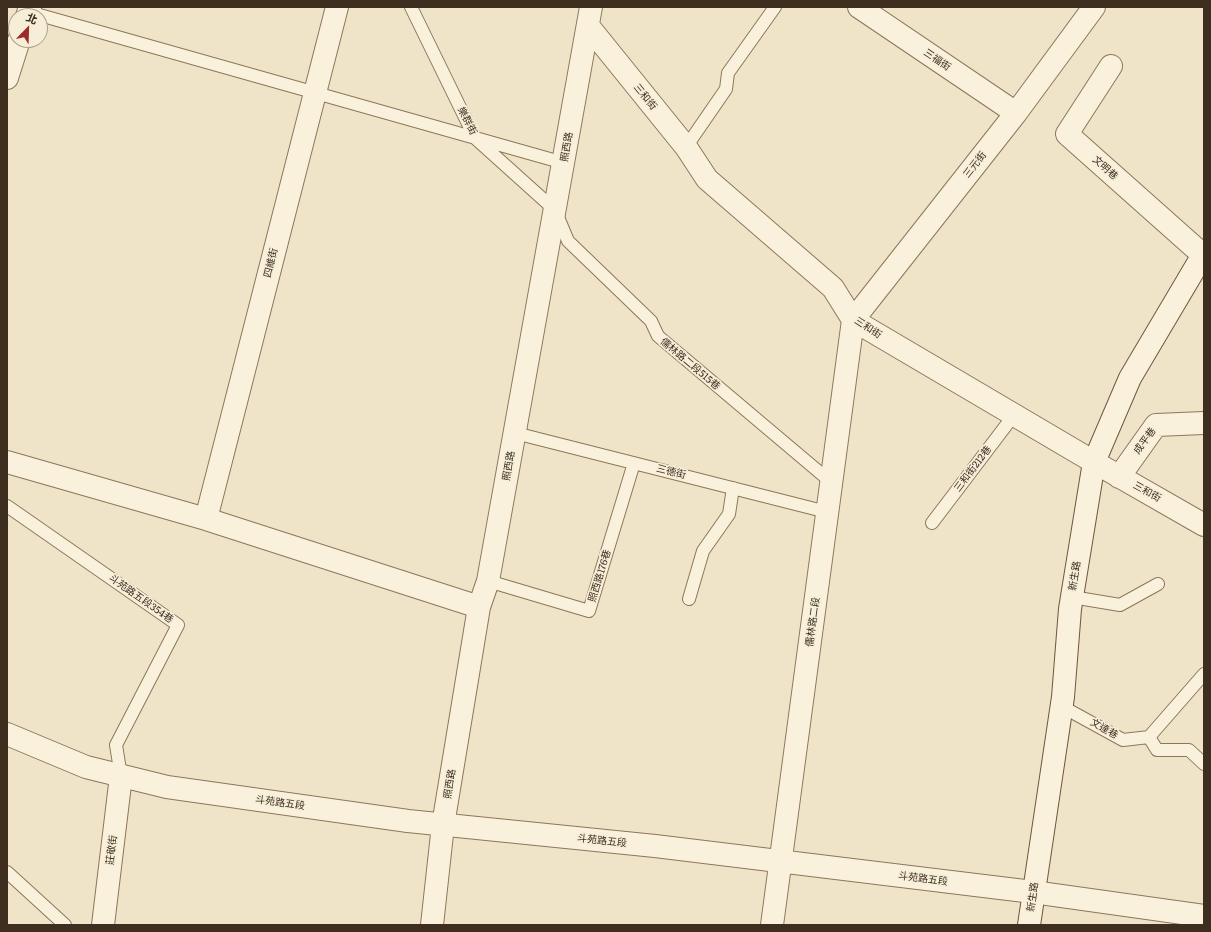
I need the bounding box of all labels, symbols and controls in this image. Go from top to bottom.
north arrow [8,8,48,48]
text: 北 [24,8,40,27]
street label: 三福街 [921,47,953,73]
street label: 三和街 [631,82,659,112]
street label: 樂群街 [455,105,479,137]
street label: 照西路 [558,131,576,163]
street label: 三元街 [961,149,989,181]
street label: 文明巷 [1090,154,1120,182]
street label: 四維街 [262,247,280,279]
street label: 三和街 [852,315,884,341]
street label: 儒林路二段515巷 [658,336,722,392]
street label: 成平巷 [1131,425,1159,457]
street label: 三和街212巷 [952,444,994,494]
street label: 照西路 [500,450,518,482]
street label: 三德街 [655,463,687,481]
street label: 三和街 [1131,479,1163,505]
street label: 照西路176巷 [586,548,614,604]
street label: 新生路 [1067,560,1083,592]
street label: 斗苑路五段354巷 [106,572,176,626]
street label: 儒林路二段 [804,596,822,648]
street label: 文達巷 [1088,716,1120,742]
street label: 照西路 [442,768,458,800]
street label: 斗苑路五段 [254,794,306,812]
street label: 斗苑路五段 [577,832,627,850]
street label: 莊敬街 [104,834,120,866]
street label: 斗苑路五段 [897,870,949,888]
street label: 新生路 [1025,881,1041,913]

